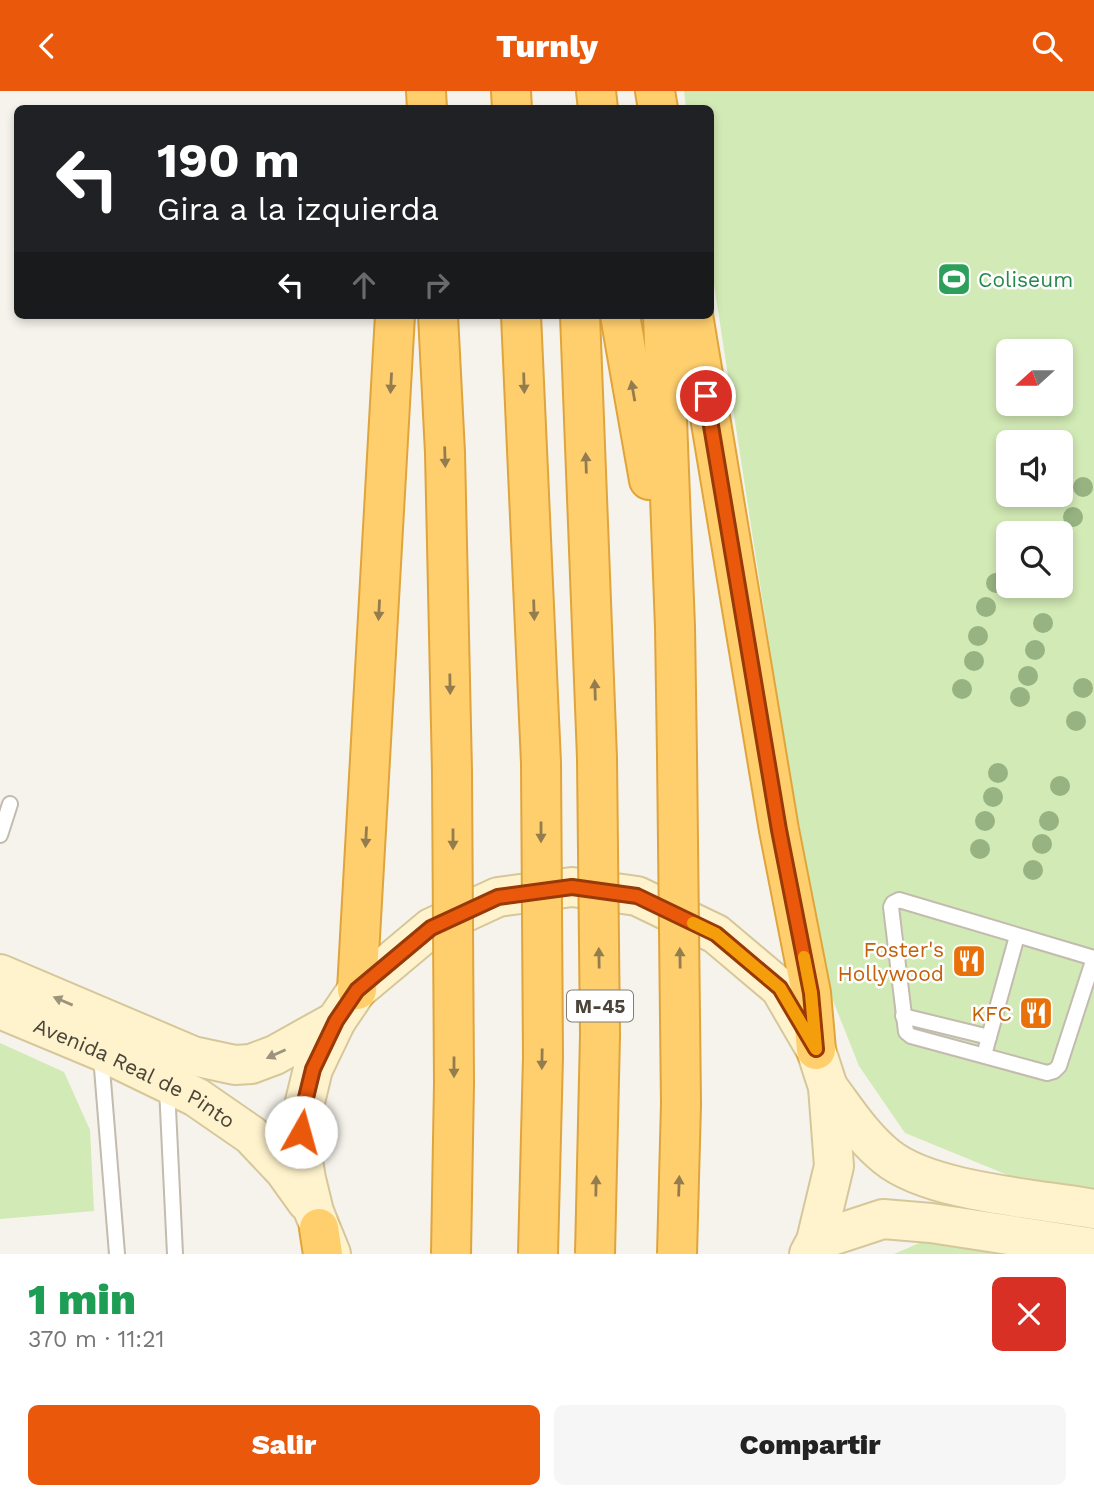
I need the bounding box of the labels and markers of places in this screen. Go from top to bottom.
sports icon: Coliseum [935,260,973,298]
place label: Coliseum [978,267,1073,292]
pin [676,366,736,426]
place label: Foster's Hollywood [837,937,944,986]
restaurant icon: Foster's Hollywood [950,942,988,980]
restaurant icon: KFC [1017,994,1055,1032]
place label: KFC [971,1001,1012,1026]

